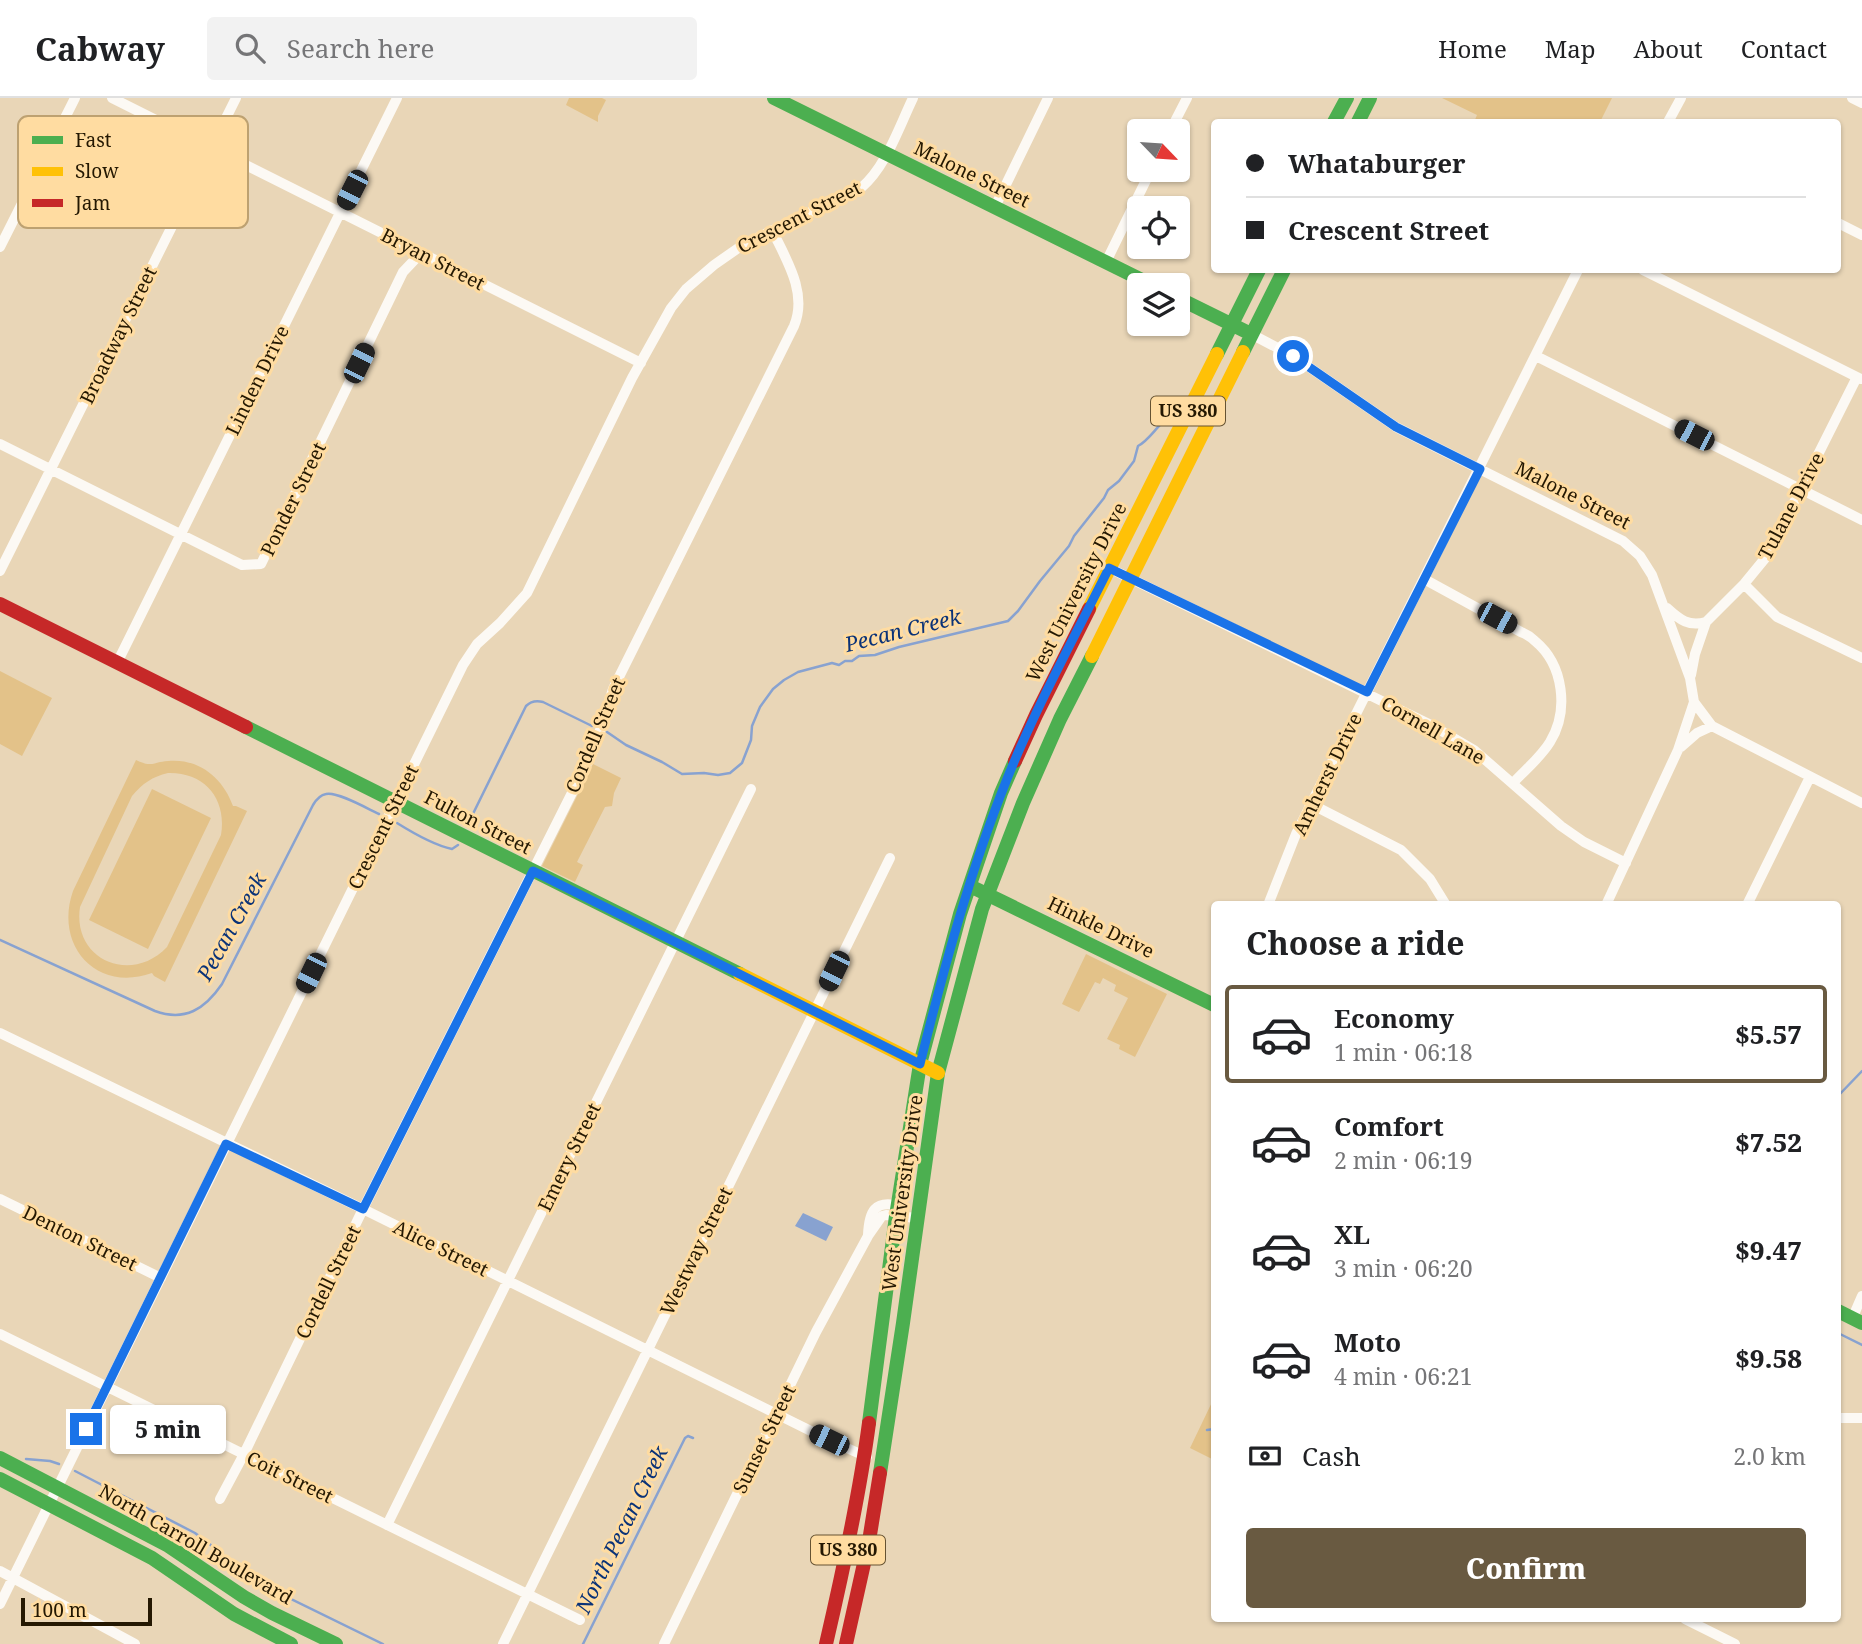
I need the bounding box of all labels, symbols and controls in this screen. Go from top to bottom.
search box [207,17,697,80]
text: Cabway [35,26,165,71]
icon: search [231,29,269,67]
text: Search here [287,30,434,66]
text: Home [1438,32,1507,65]
text: Map [1545,32,1596,65]
text: About [1634,32,1703,65]
text: Contact [1741,32,1827,65]
legend [18,116,248,228]
north arrow [1127,119,1190,182]
map controls [1127,119,1190,336]
text: Fast [75,127,112,153]
street label: Malone Street [910,135,1034,213]
text: Whataburger [1288,145,1466,181]
text: Slow [75,158,119,184]
car [334,167,371,213]
street label: Crescent Street [733,174,866,259]
text: Jam [74,190,110,216]
button: locate [1127,196,1190,259]
text: Crescent Street [1288,212,1489,248]
street label: Bryan Street [377,222,490,296]
street label: Broadway Street [73,262,163,408]
button: layers [1127,273,1190,336]
street label: Linden Drive [219,321,295,439]
car [341,340,378,386]
route start [1277,340,1309,372]
road number: US 380 [1151,396,1225,426]
car [1671,416,1718,454]
street label: Ponder Street [254,438,332,560]
street label: Tulane Drive [1752,448,1830,564]
street label: Malone Street [1511,455,1635,535]
street label: West University Drive [1019,498,1133,686]
car [1474,599,1521,637]
water label: Pecan Creek [841,602,965,658]
street label: Cordell Street [559,673,631,797]
street label: Cornell Lane [1376,690,1490,770]
street label: Amherst Drive [1286,709,1368,839]
street label: Crescent Street [342,760,425,894]
street label: Fulton Street [420,784,536,860]
water label: Pecan Creek [190,867,273,986]
street label: Hinkle Drive [1043,890,1159,964]
text: Choose a ride [1246,921,1465,964]
car [816,948,853,994]
car [293,950,330,996]
text: Economy [1334,1000,1454,1036]
icon: car [1250,1003,1313,1066]
text: $5.57 [1735,1016,1802,1052]
text: 1 min · 06:18 [1334,1036,1472,1068]
street label: West University Drive [875,1093,929,1293]
street label: Emery Street [532,1098,607,1216]
text: Comfort [1334,1108,1444,1144]
icon: car [1250,1111,1313,1174]
text: $7.52 [1735,1124,1802,1160]
text: 2 min · 06:19 [1334,1144,1472,1176]
street label: Westway Street [654,1182,738,1319]
street label: Denton Street [19,1199,142,1277]
street label: Alice Street [389,1214,493,1282]
text: XL [1334,1216,1370,1252]
icon: car [1250,1219,1313,1282]
street label: Cordell Street [289,1221,367,1343]
text: $9.47 [1735,1232,1802,1268]
text: 3 min · 06:20 [1334,1252,1472,1284]
text: Moto [1334,1324,1401,1360]
icon: car [1250,1327,1313,1390]
text: $9.58 [1735,1340,1802,1376]
text: 4 min · 06:21 [1334,1360,1472,1392]
street label: Sunset Street [726,1380,802,1498]
callout: 5 min [110,1404,226,1454]
route end [70,1413,102,1445]
text: 5 min [135,1413,201,1445]
car [806,1421,853,1459]
icon: cash [1246,1437,1284,1475]
text: Cash [1302,1438,1361,1474]
water label: North Pecan Creek [568,1440,674,1619]
text: 2.0 km [1733,1440,1806,1472]
street label: Coit Street [242,1445,338,1509]
street label: North Carroll Boulevard [94,1478,298,1610]
button: Confirm [1246,1528,1806,1608]
road number: US 380 [811,1535,885,1564]
scale bar [21,1595,152,1627]
text: 100 m [32,1597,87,1623]

